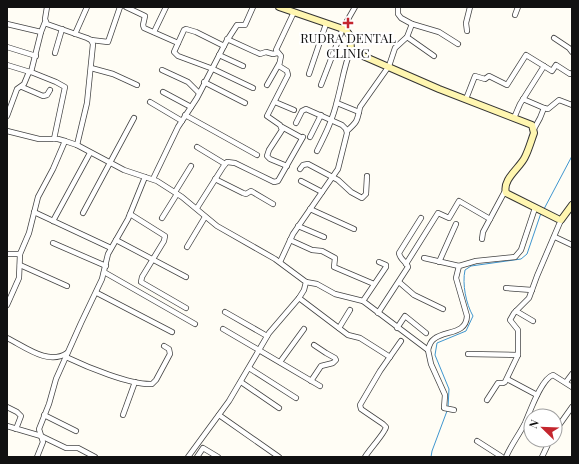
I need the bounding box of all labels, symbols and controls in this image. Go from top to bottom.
marker: RUDRA DENTAL CLINIC [342,17,354,29]
place label: RUDRA DENTAL CLINIC [300,29,396,61]
north arrow [523,408,563,448]
text: N [525,417,542,430]

